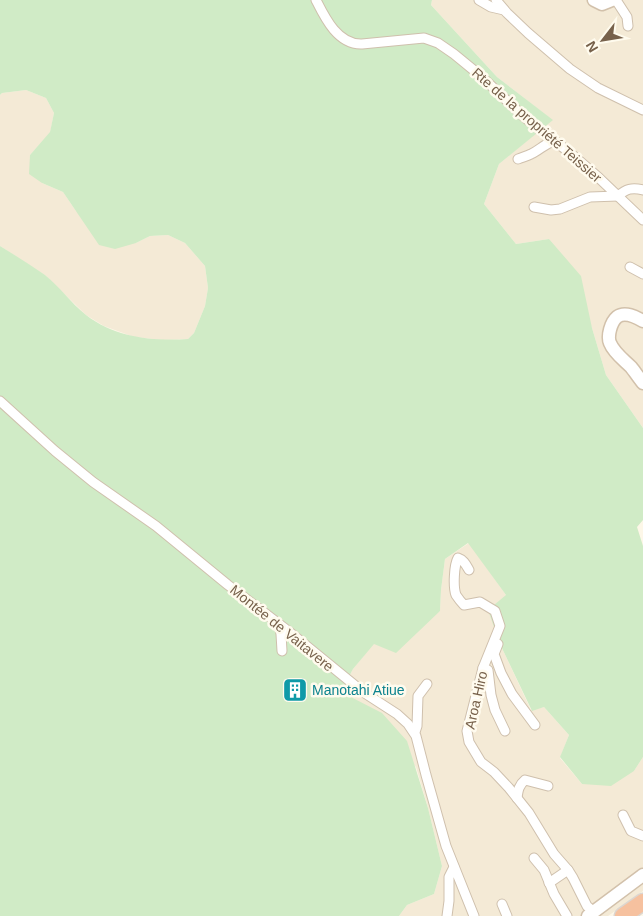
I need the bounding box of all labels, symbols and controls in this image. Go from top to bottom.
north arrow [578,15,628,65]
text: N [582,38,601,55]
street label: Rte de la propriété Teissier [469,64,605,186]
street label: Montée de Vaitavere [227,581,337,675]
street label: Aroa Hiro [462,669,490,731]
building icon: Manotahi Atiue [282,677,308,703]
place label: Manotahi Atiue [312,682,405,698]

